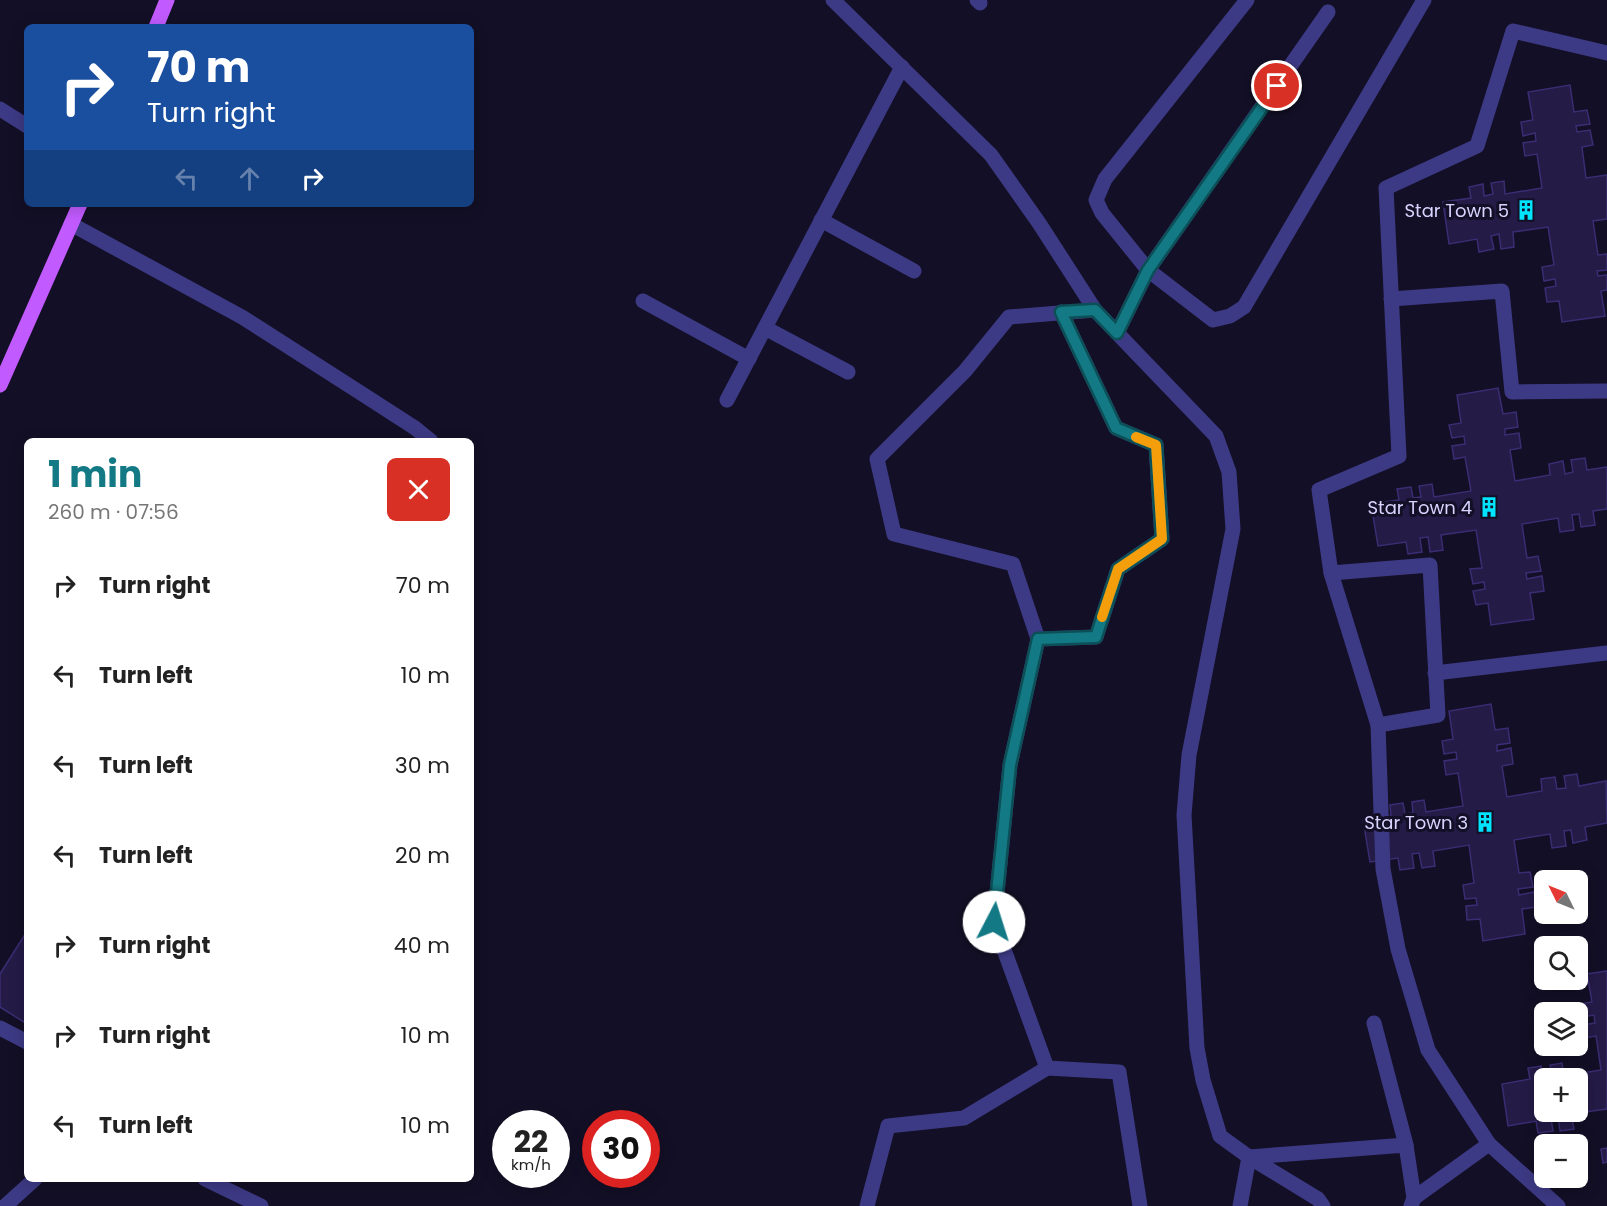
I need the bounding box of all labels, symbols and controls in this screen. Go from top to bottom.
text: 70 m [147,38,250,97]
icon: right [48,48,126,126]
pin [1251,60,1302,111]
icon: arrive [1260,69,1293,102]
text: Turn right [147,94,276,131]
icon: left [170,162,203,195]
icon: ahead [233,162,266,195]
icon: right [296,162,329,195]
place label: Star Town 5 [1405,198,1509,223]
building icon: Star Town 5 [1514,198,1538,222]
text: 1 min [48,449,142,500]
button: close [387,458,450,521]
place label: Star Town 4 [1368,495,1472,520]
building icon: Star Town 4 [1477,495,1501,519]
text: 260 m · 07:56 [48,498,179,526]
icon: right [48,569,81,602]
text: Turn right [99,570,210,601]
text: 70 m [396,570,450,601]
icon: left [48,659,81,692]
text: Turn left [99,660,193,691]
text: 10 m [401,660,450,691]
icon: left [48,749,81,782]
text: Turn left [99,750,193,781]
text: 30 m [395,750,450,781]
place label: Star Town 3 [1364,810,1468,835]
building icon: Star Town 3 [1473,810,1497,834]
icon: left [48,839,81,872]
text: Turn left [99,840,193,871]
text: 20 m [395,840,450,871]
north arrow [1534,870,1588,924]
map controls [1534,870,1588,1188]
position arrow [962,890,1026,954]
icon: right [48,929,81,962]
text: Turn right [99,930,210,961]
text: 40 m [394,930,450,961]
button: search [1534,936,1588,990]
button: layers [1534,1002,1588,1056]
icon: right [48,1019,81,1052]
text: Turn right [99,1020,210,1051]
text: 10 m [401,1020,450,1051]
button: + [1534,1068,1588,1122]
icon: left [48,1109,81,1142]
text: Turn left [99,1110,193,1141]
text: 10 m [401,1110,450,1141]
speed limit sign: 30 [582,1110,660,1188]
text: 22 [514,1120,548,1163]
button: − [1534,1134,1588,1188]
text: km/h [511,1154,551,1175]

